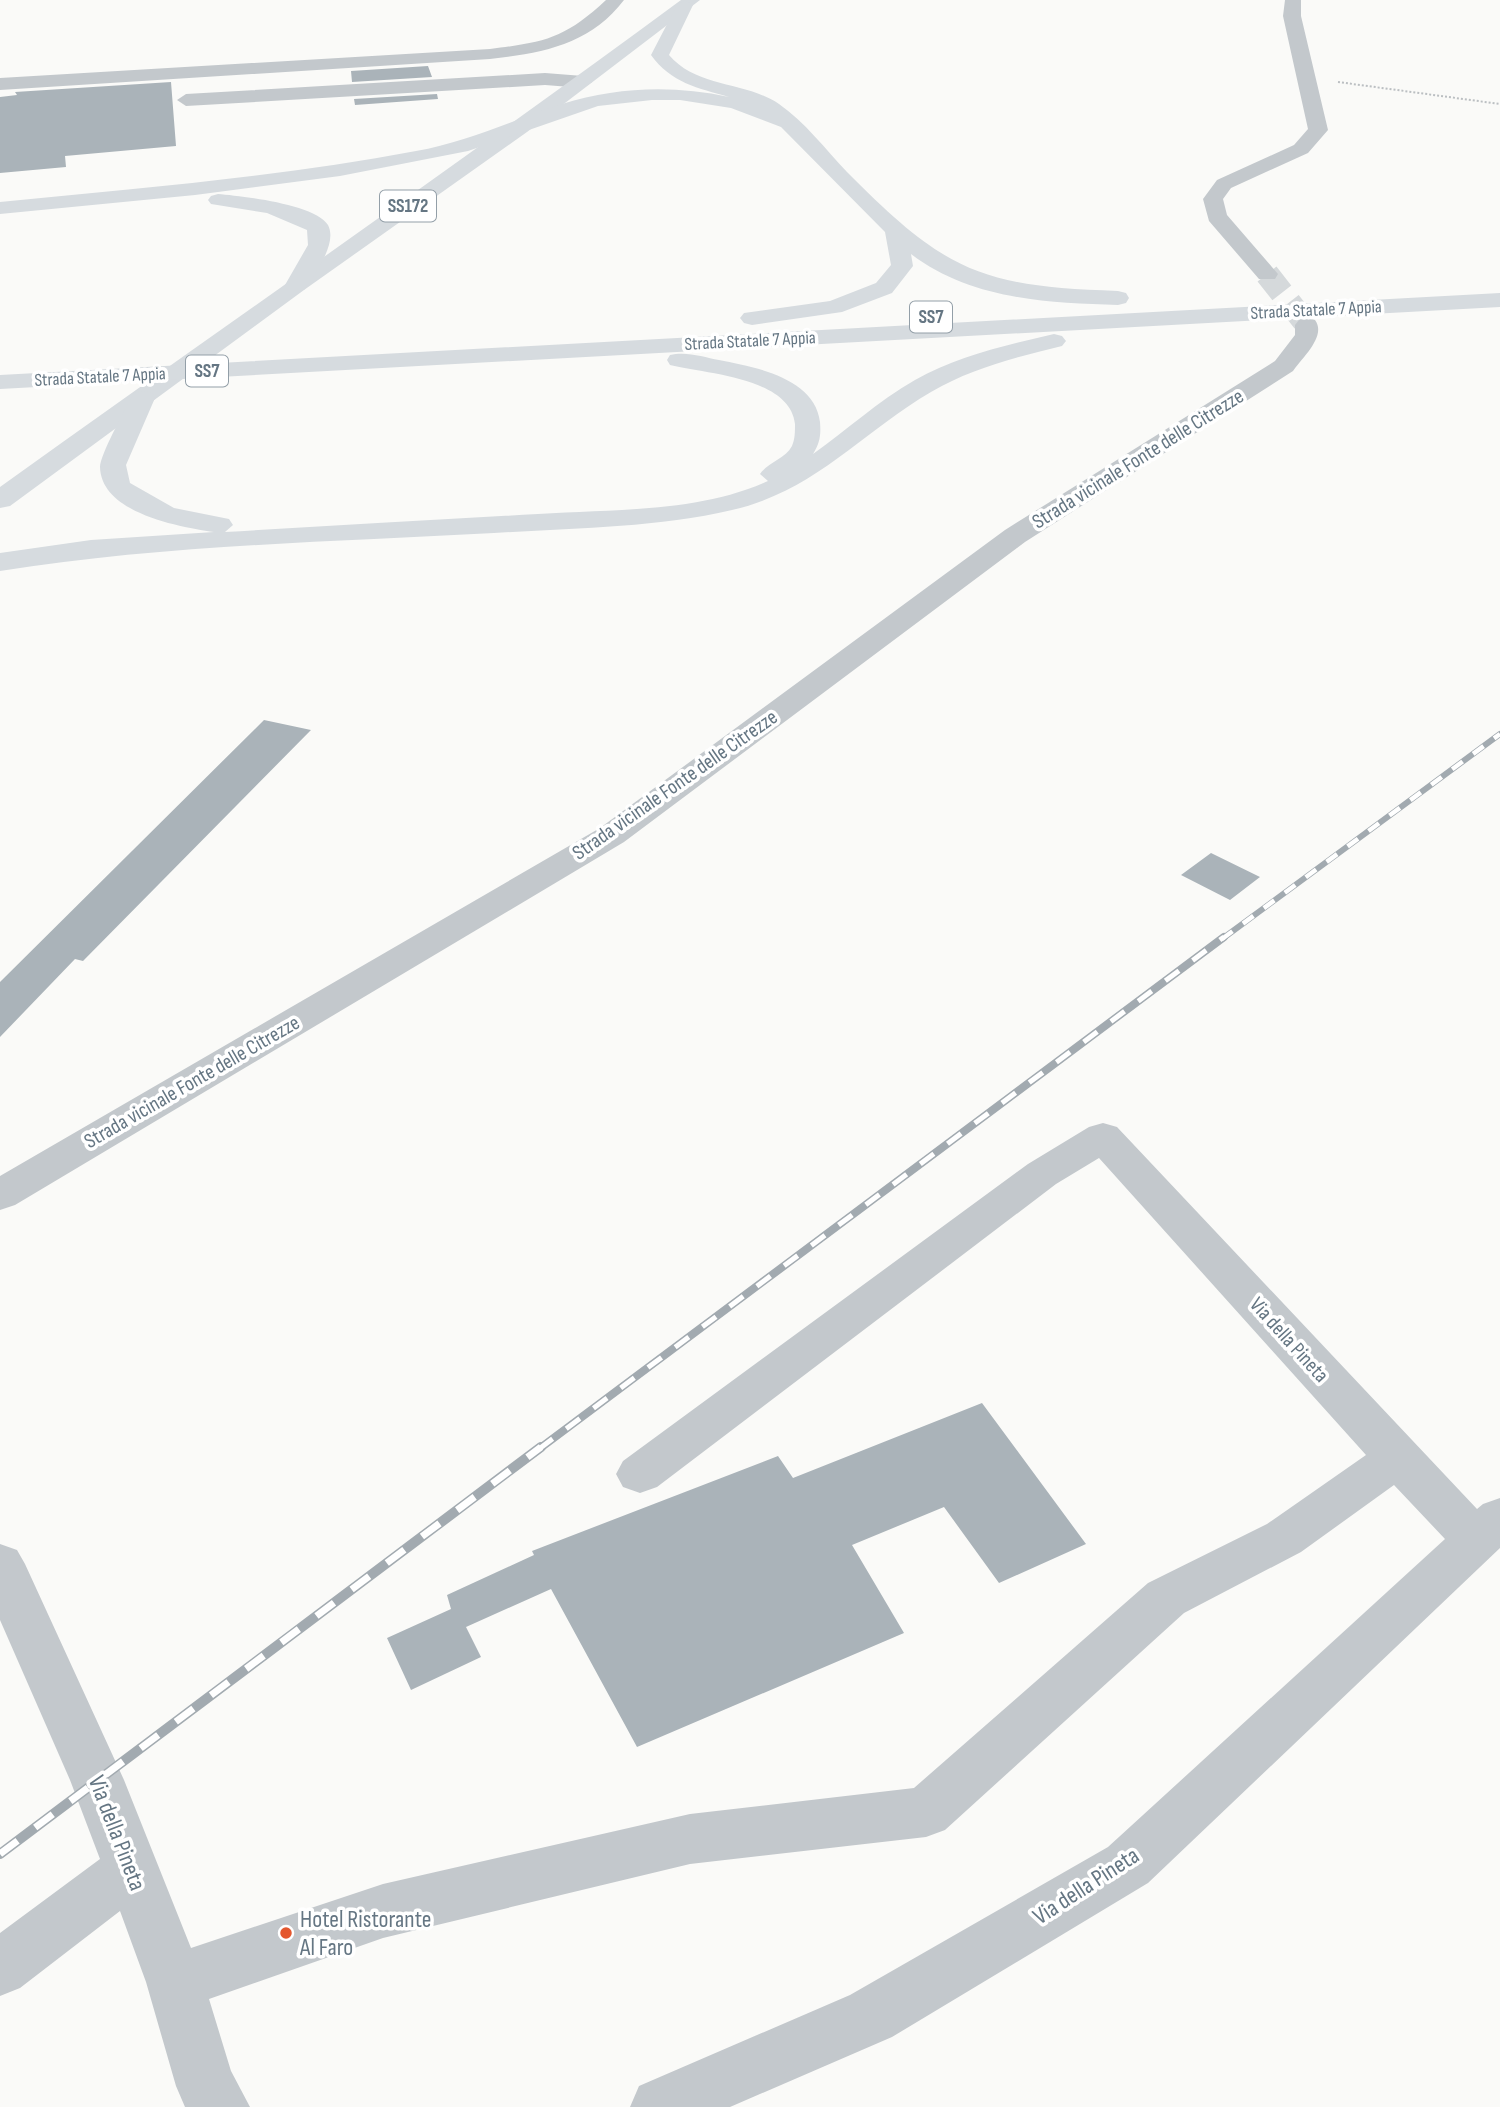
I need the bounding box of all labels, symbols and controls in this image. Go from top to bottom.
road number: SS172 [380,190,436,222]
street label: Strada Statale 7 Appia [1250,296,1382,324]
road number: SS7 [910,302,952,332]
street label: Strada Statale 7 Appia [684,327,816,355]
road number: SS7 [186,356,228,386]
street label: Strada Statale 7 Appia [34,363,166,391]
street label: Strada vicinale Fonte delle Citrezze [1028,384,1248,534]
street label: Strada vicinale Fonte delle Citrezze [568,705,782,865]
street label: Strada vicinale Fonte delle Citrezze [80,1010,304,1154]
street label: Via della Pineta [1244,1292,1334,1388]
street label: Via della Pineta [82,1771,152,1895]
street label: Via della Pineta [1027,1841,1145,1931]
place label: Hotel Ristorante Al Faro [299,1905,431,1962]
marker: Hotel Ristorante Al Faro [278,1925,294,1941]

